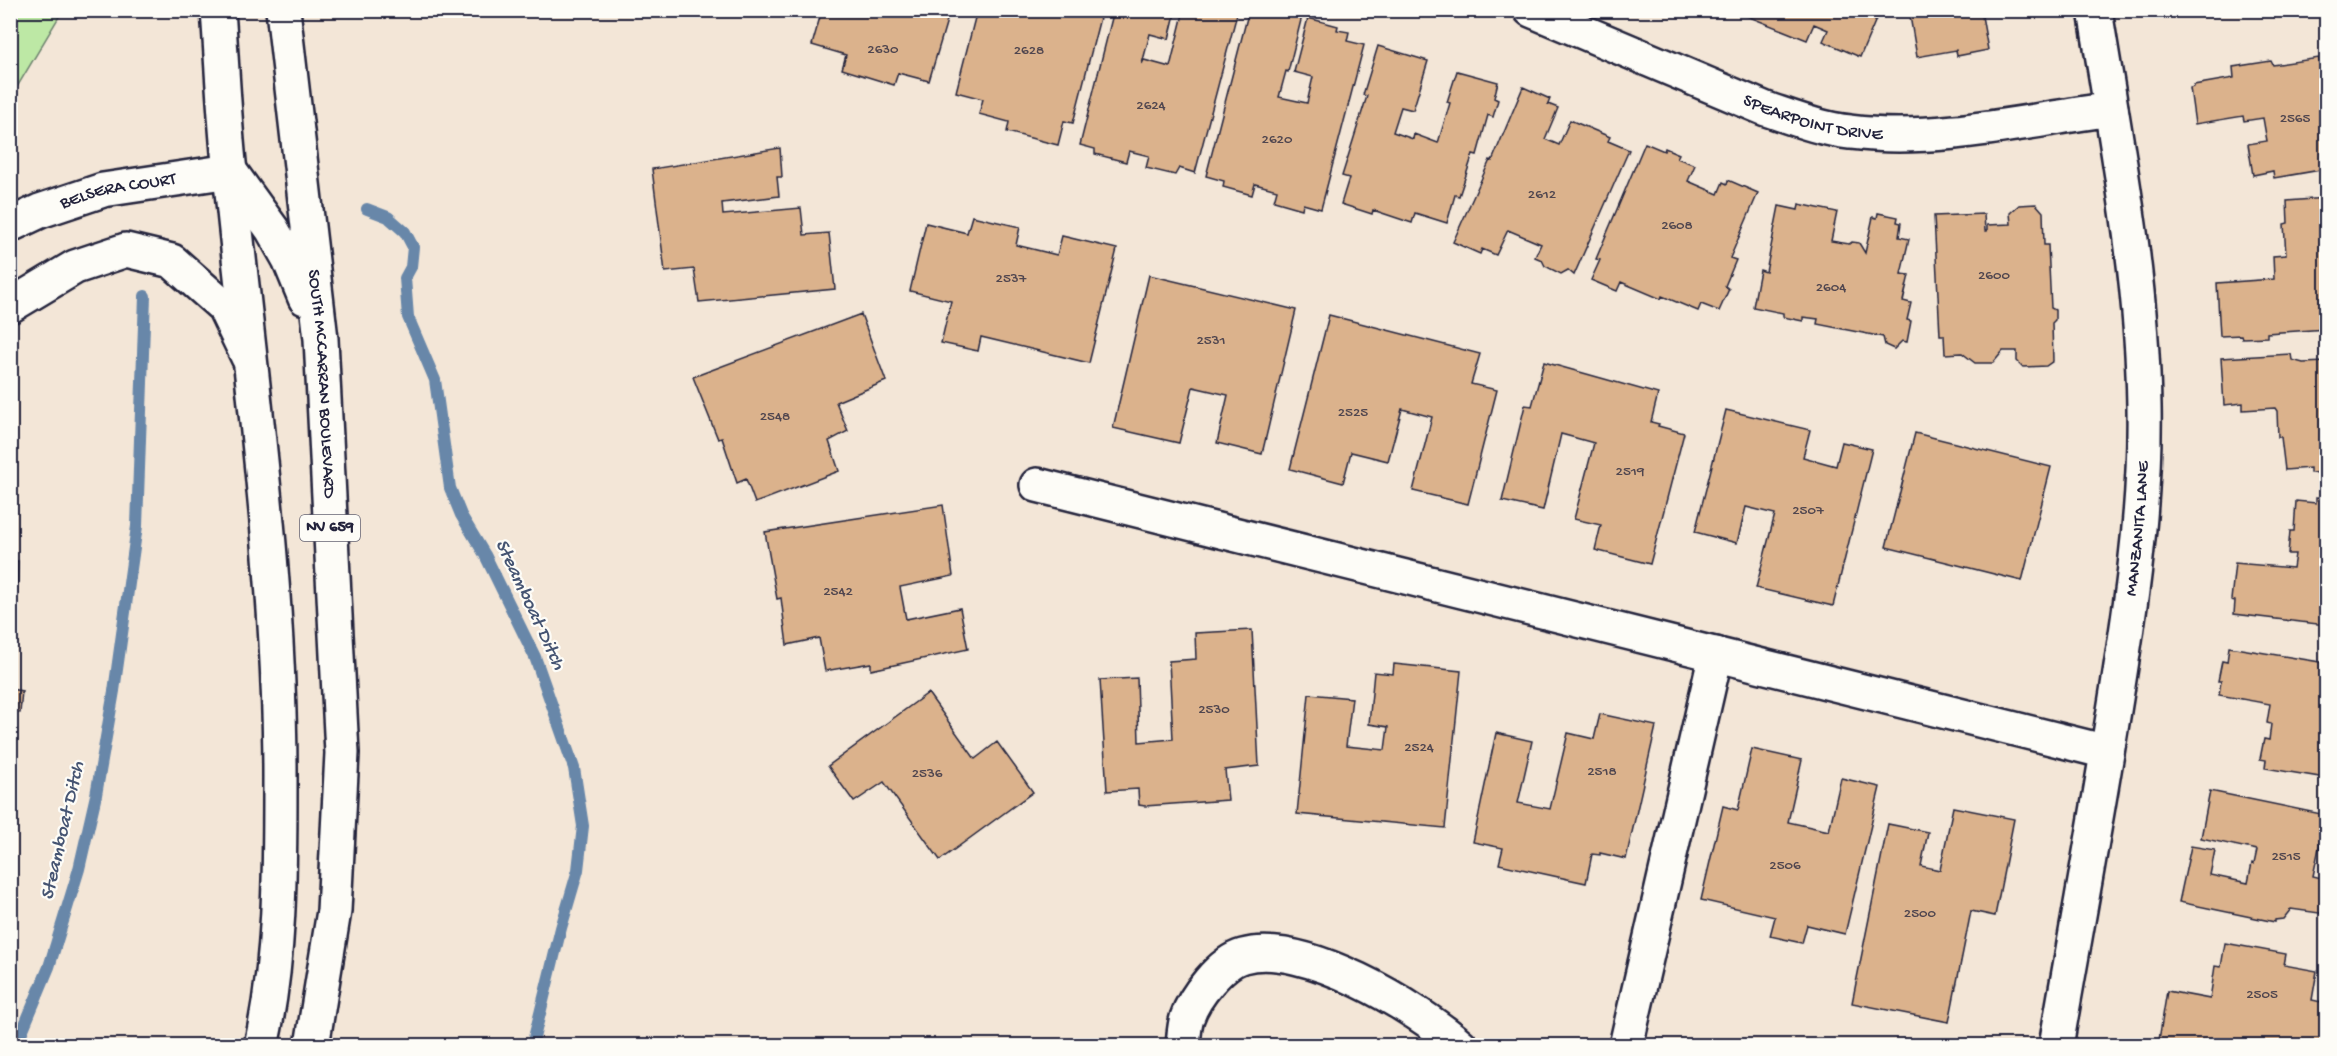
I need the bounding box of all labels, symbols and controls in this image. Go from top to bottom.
house number: 2630 [867,41,899,59]
house number: 2628 [1014,42,1044,60]
street label: SPEARPOINT DRIVE [1740,90,1884,145]
house number: 2624 [1136,97,1166,115]
house number: 2565 [2280,110,2310,128]
house number: 2620 [1262,131,1293,149]
street label: BELSERA COURT [56,169,178,214]
house number: 2612 [1528,186,1556,204]
house number: 2608 [1661,217,1693,235]
house number: 2600 [1978,267,2010,285]
street label: SOUTH MCCARRAN BOULEVARD [303,268,340,499]
house number: 2537 [996,270,1028,288]
house number: 2604 [1816,279,1846,297]
house number: 2531 [1196,332,1226,350]
house number: 2525 [1338,404,1368,422]
house number: 2548 [760,408,790,426]
street label: MANZANITA LANE [2121,460,2154,597]
house number: 2519 [1616,463,1645,481]
house number: 2507 [1792,502,1825,520]
road number: NV 659 [300,515,360,541]
water label: Steamboat Ditch [489,536,569,674]
house number: 2542 [823,583,853,601]
house number: 2530 [1198,701,1230,719]
house number: 2524 [1404,739,1434,757]
water label: Steamboat Ditch [37,759,91,902]
house number: 2518 [1587,763,1617,781]
house number: 2536 [912,765,943,783]
house number: 2515 [2271,848,2301,866]
house number: 2506 [1769,857,1801,875]
house number: 2500 [1904,905,1937,923]
house number: 2505 [2246,986,2278,1004]

